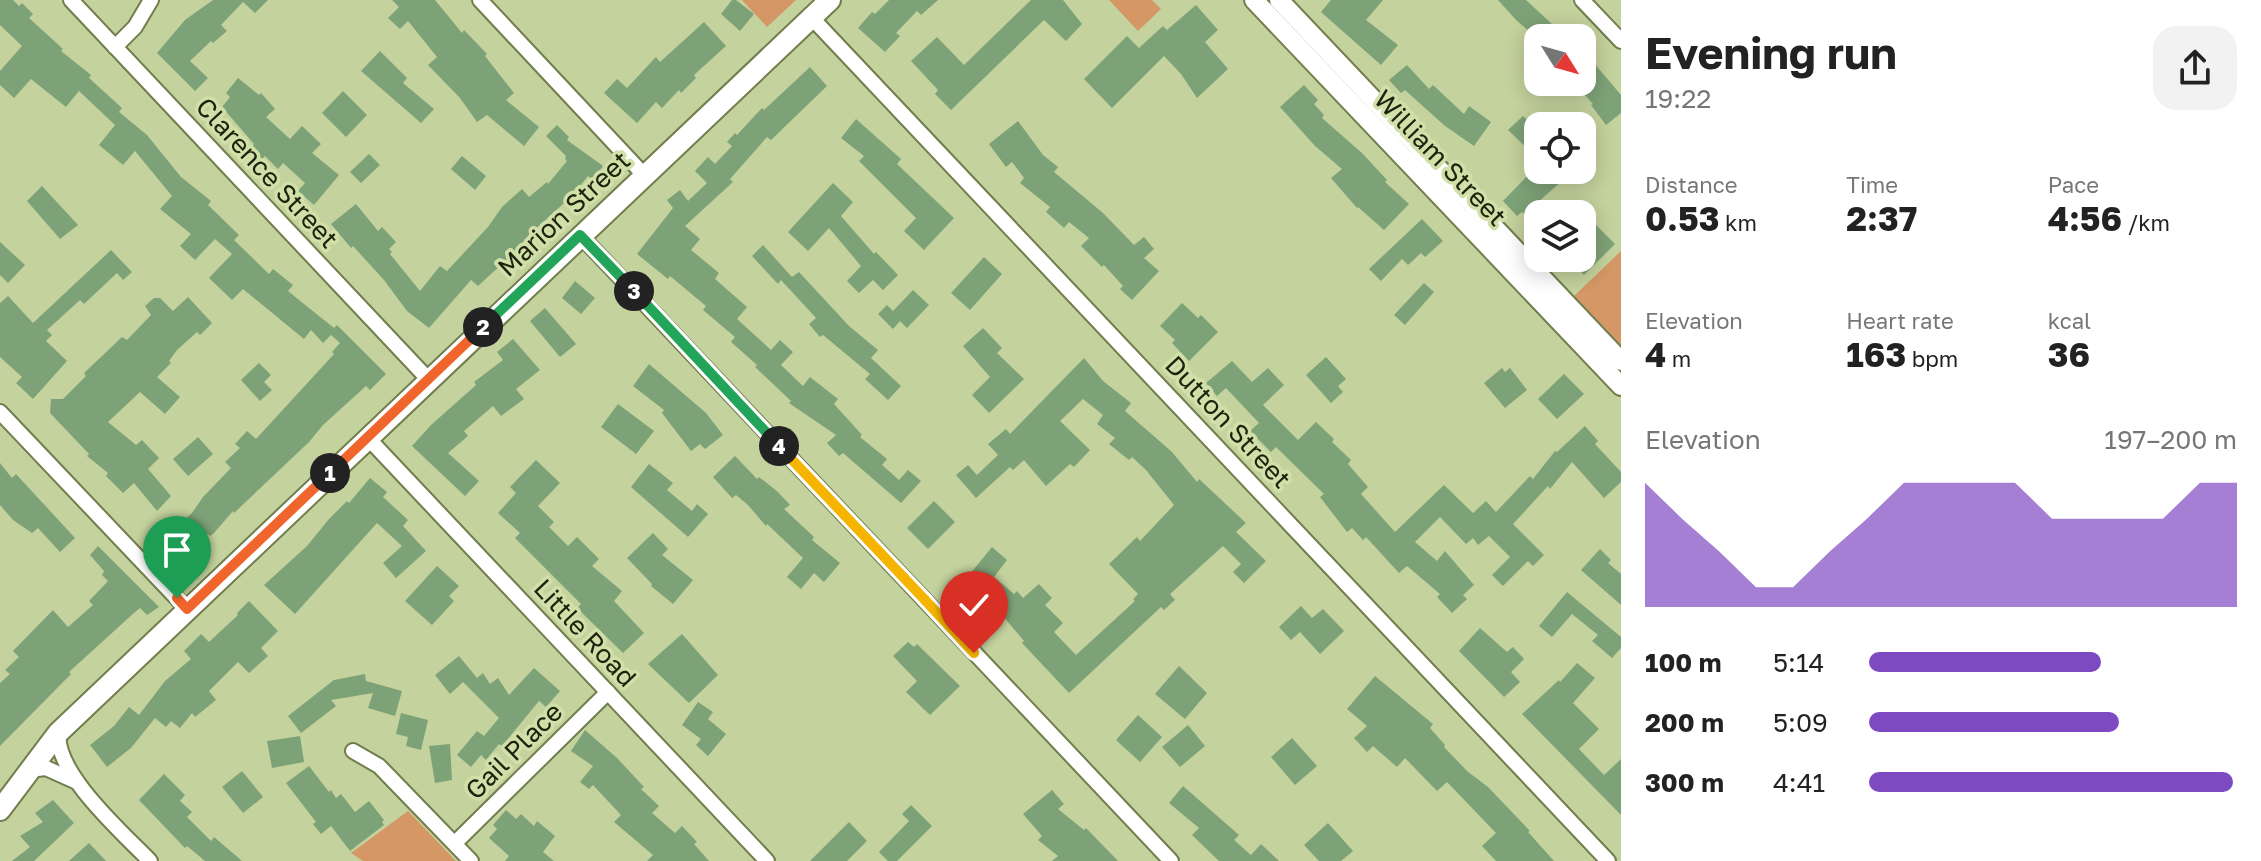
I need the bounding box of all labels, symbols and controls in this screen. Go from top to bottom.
north arrow [1524,24,1596,96]
map controls [1524,24,1596,272]
text: Evening run [1645,26,1897,79]
button: share [2153,26,2237,110]
street label: William Street [1368,83,1513,232]
text: 19:22 [1645,83,1711,114]
street label: Clarence Street [190,91,345,254]
button: locate [1524,112,1596,184]
street label: Marion Street [491,145,636,283]
text: Distance [1645,171,1737,198]
text: Time [1846,171,1898,198]
text: Pace [2048,171,2099,198]
text: 0.53 [1645,198,1719,238]
text: 2:37 [1846,198,1917,238]
text: 4:56 [2048,198,2122,238]
button: layers [1524,200,1596,272]
text: km [1719,209,1757,236]
text: /km [2122,209,2170,236]
pin: 3 [614,271,654,311]
text: 3 [627,277,641,304]
pin: 2 [463,307,503,347]
text: Elevation [1645,307,1743,334]
text: Heart rate [1846,307,1954,334]
text: kcal [2048,307,2091,334]
text: 2 [476,313,490,340]
text: 4 [1645,334,1666,374]
text: 163 [1846,334,1906,374]
text: 36 [2048,334,2090,374]
text: m [1666,345,1691,372]
text: bpm [1906,345,1958,372]
street label: Dutton Street [1159,349,1298,494]
text: Elevation [1645,424,1761,455]
text: 197–200 m [2104,424,2237,455]
pin: 4 [759,426,799,466]
text: 4 [772,432,786,459]
pin: 1 [310,453,350,493]
text: 1 [324,459,336,486]
pin [143,516,211,598]
icon: arrive [155,528,199,572]
pin [940,571,1008,653]
street label: Little Road [528,572,643,693]
icon: check [952,583,996,627]
text: 100 m [1645,647,1721,678]
text: 5:14 [1773,647,1824,678]
street label: Gail Place [459,696,568,805]
text: 200 m [1645,707,1724,738]
text: 5:09 [1773,707,1828,738]
text: 300 m [1645,767,1724,798]
text: 4:41 [1773,767,1825,798]

